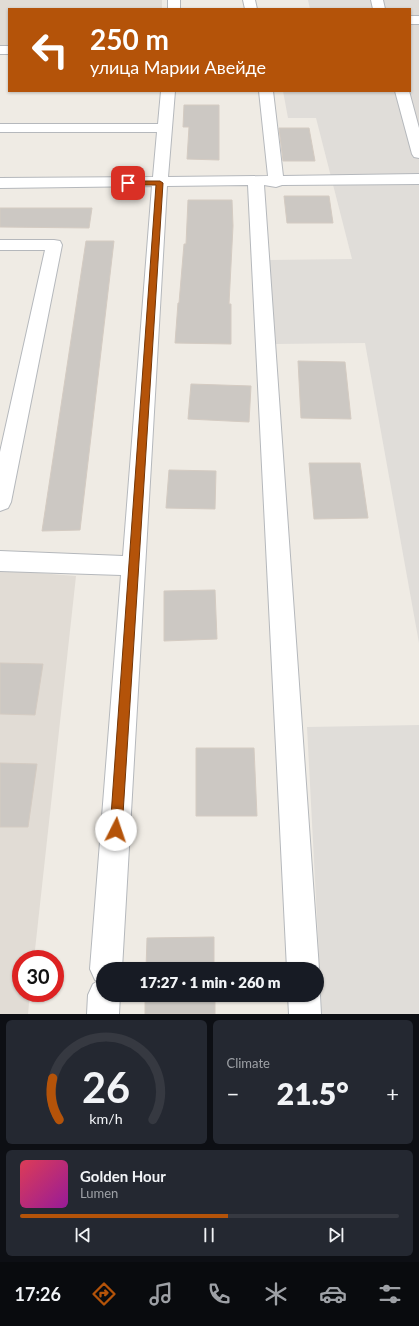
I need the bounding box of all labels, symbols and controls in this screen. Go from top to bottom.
text: 250 m [90,22,169,56]
icon: left [24,24,76,76]
text: улица Марии Авейде [90,56,266,78]
pin [111,166,145,200]
icon: arrive [117,172,139,194]
position arrow [95,809,137,851]
speed limit sign: 30 [12,950,64,1002]
text: 17:27 · 1 min · 260 m [139,973,281,991]
text: Climate [227,1055,270,1071]
text: 26 [82,1062,130,1112]
text: 21.5° [277,1075,349,1111]
text: − [227,1080,239,1107]
text: + [386,1080,399,1107]
text: km/h [90,1110,123,1127]
text: Golden Hour [80,1167,166,1185]
text: Lumen [80,1185,118,1201]
icon: previous [72,1224,94,1246]
icon: pause [198,1224,220,1246]
icon: next [325,1224,347,1246]
icon: directions [90,1280,118,1308]
icon: music [147,1280,175,1308]
icon: phone [205,1280,233,1308]
icon: climate [262,1280,290,1308]
icon: car [319,1280,347,1308]
icon: filters [376,1280,404,1308]
text: 17:26 [15,1283,61,1305]

